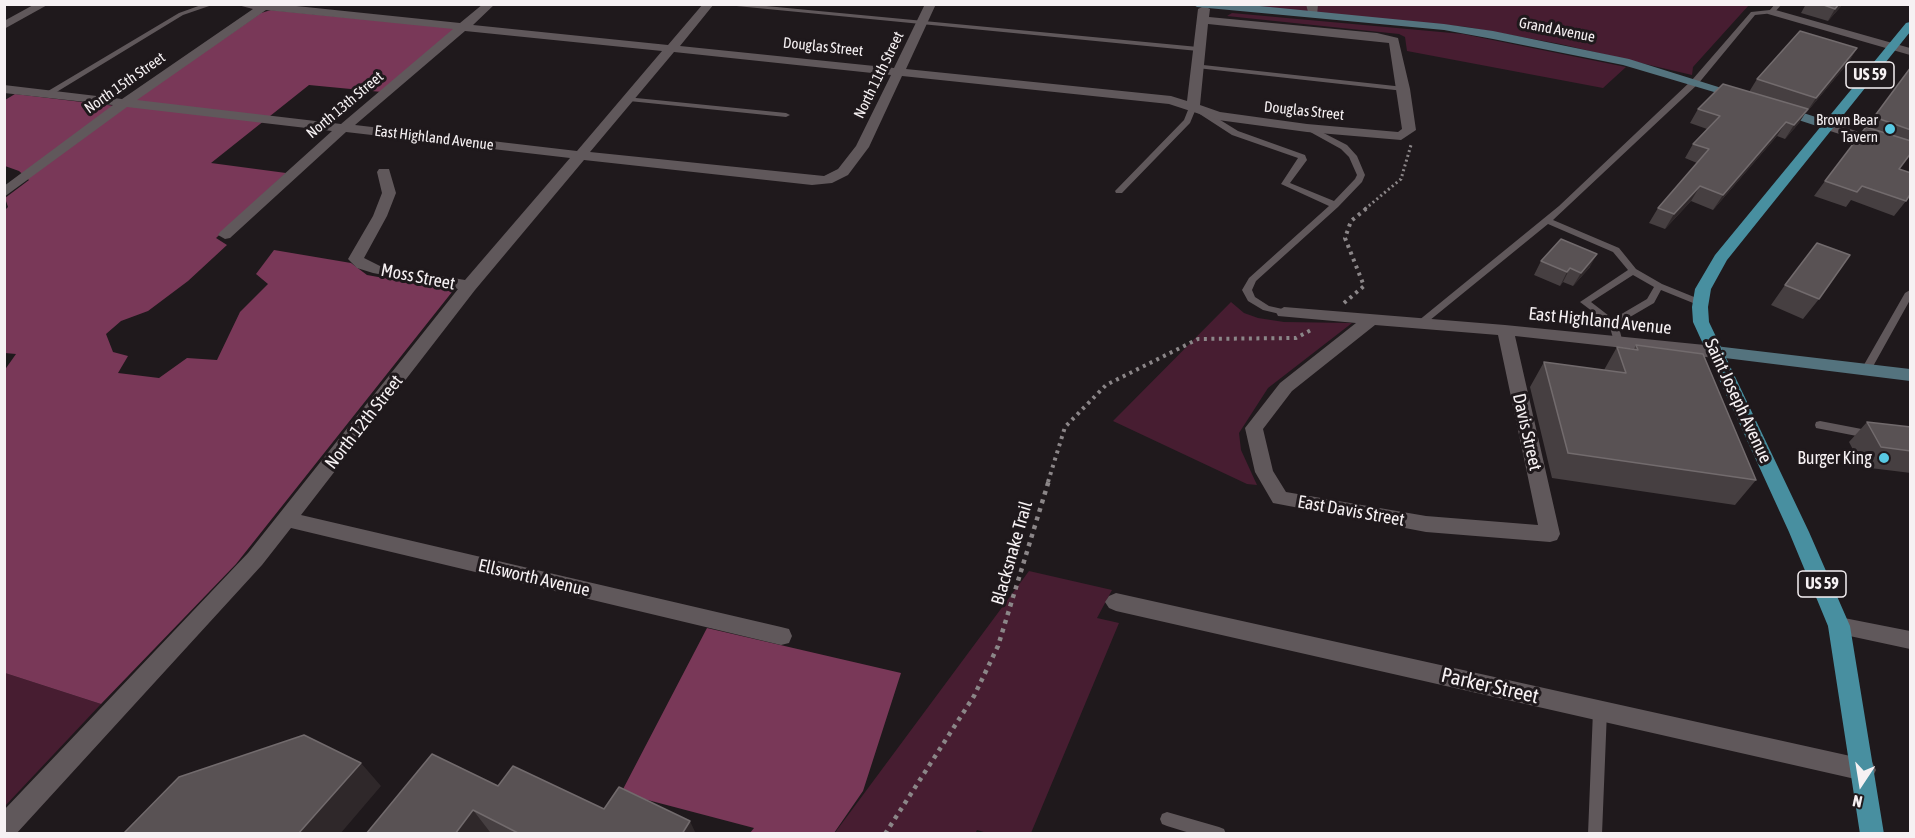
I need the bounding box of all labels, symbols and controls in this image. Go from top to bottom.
street label: Grand Avenue [1517,14,1597,46]
street label: North 11th Street [850,29,908,121]
street label: Douglas Street [782,34,864,60]
street label: North 15th Street [81,49,169,117]
road number: US 59 [1846,62,1894,88]
street label: North 13th Street [303,68,387,142]
street label: Douglas Street [1263,98,1345,124]
place label: Brown Bear Tavern [1816,111,1878,146]
street label: East Highland Avenue [373,122,495,154]
marker: Brown Bear Tavern [1883,122,1897,136]
street label: Moss Street [379,259,457,295]
street label: East Highland Avenue [1527,303,1673,339]
street label: Saint Joseph Avenue [1700,335,1776,467]
street label: North 12th Street [321,371,407,473]
street label: Davis Street [1508,391,1546,473]
place label: Burger King [1797,447,1872,469]
marker: Burger King [1877,451,1891,465]
street label: East Davis Street [1296,491,1406,531]
street label: Blacksnake Trail [987,499,1037,607]
street label: Ellsworth Avenue [476,555,592,601]
road number: US 59 [1798,571,1846,597]
street label: Parker Street [1439,663,1541,709]
north arrow [1831,754,1891,814]
text: N [1851,792,1864,811]

